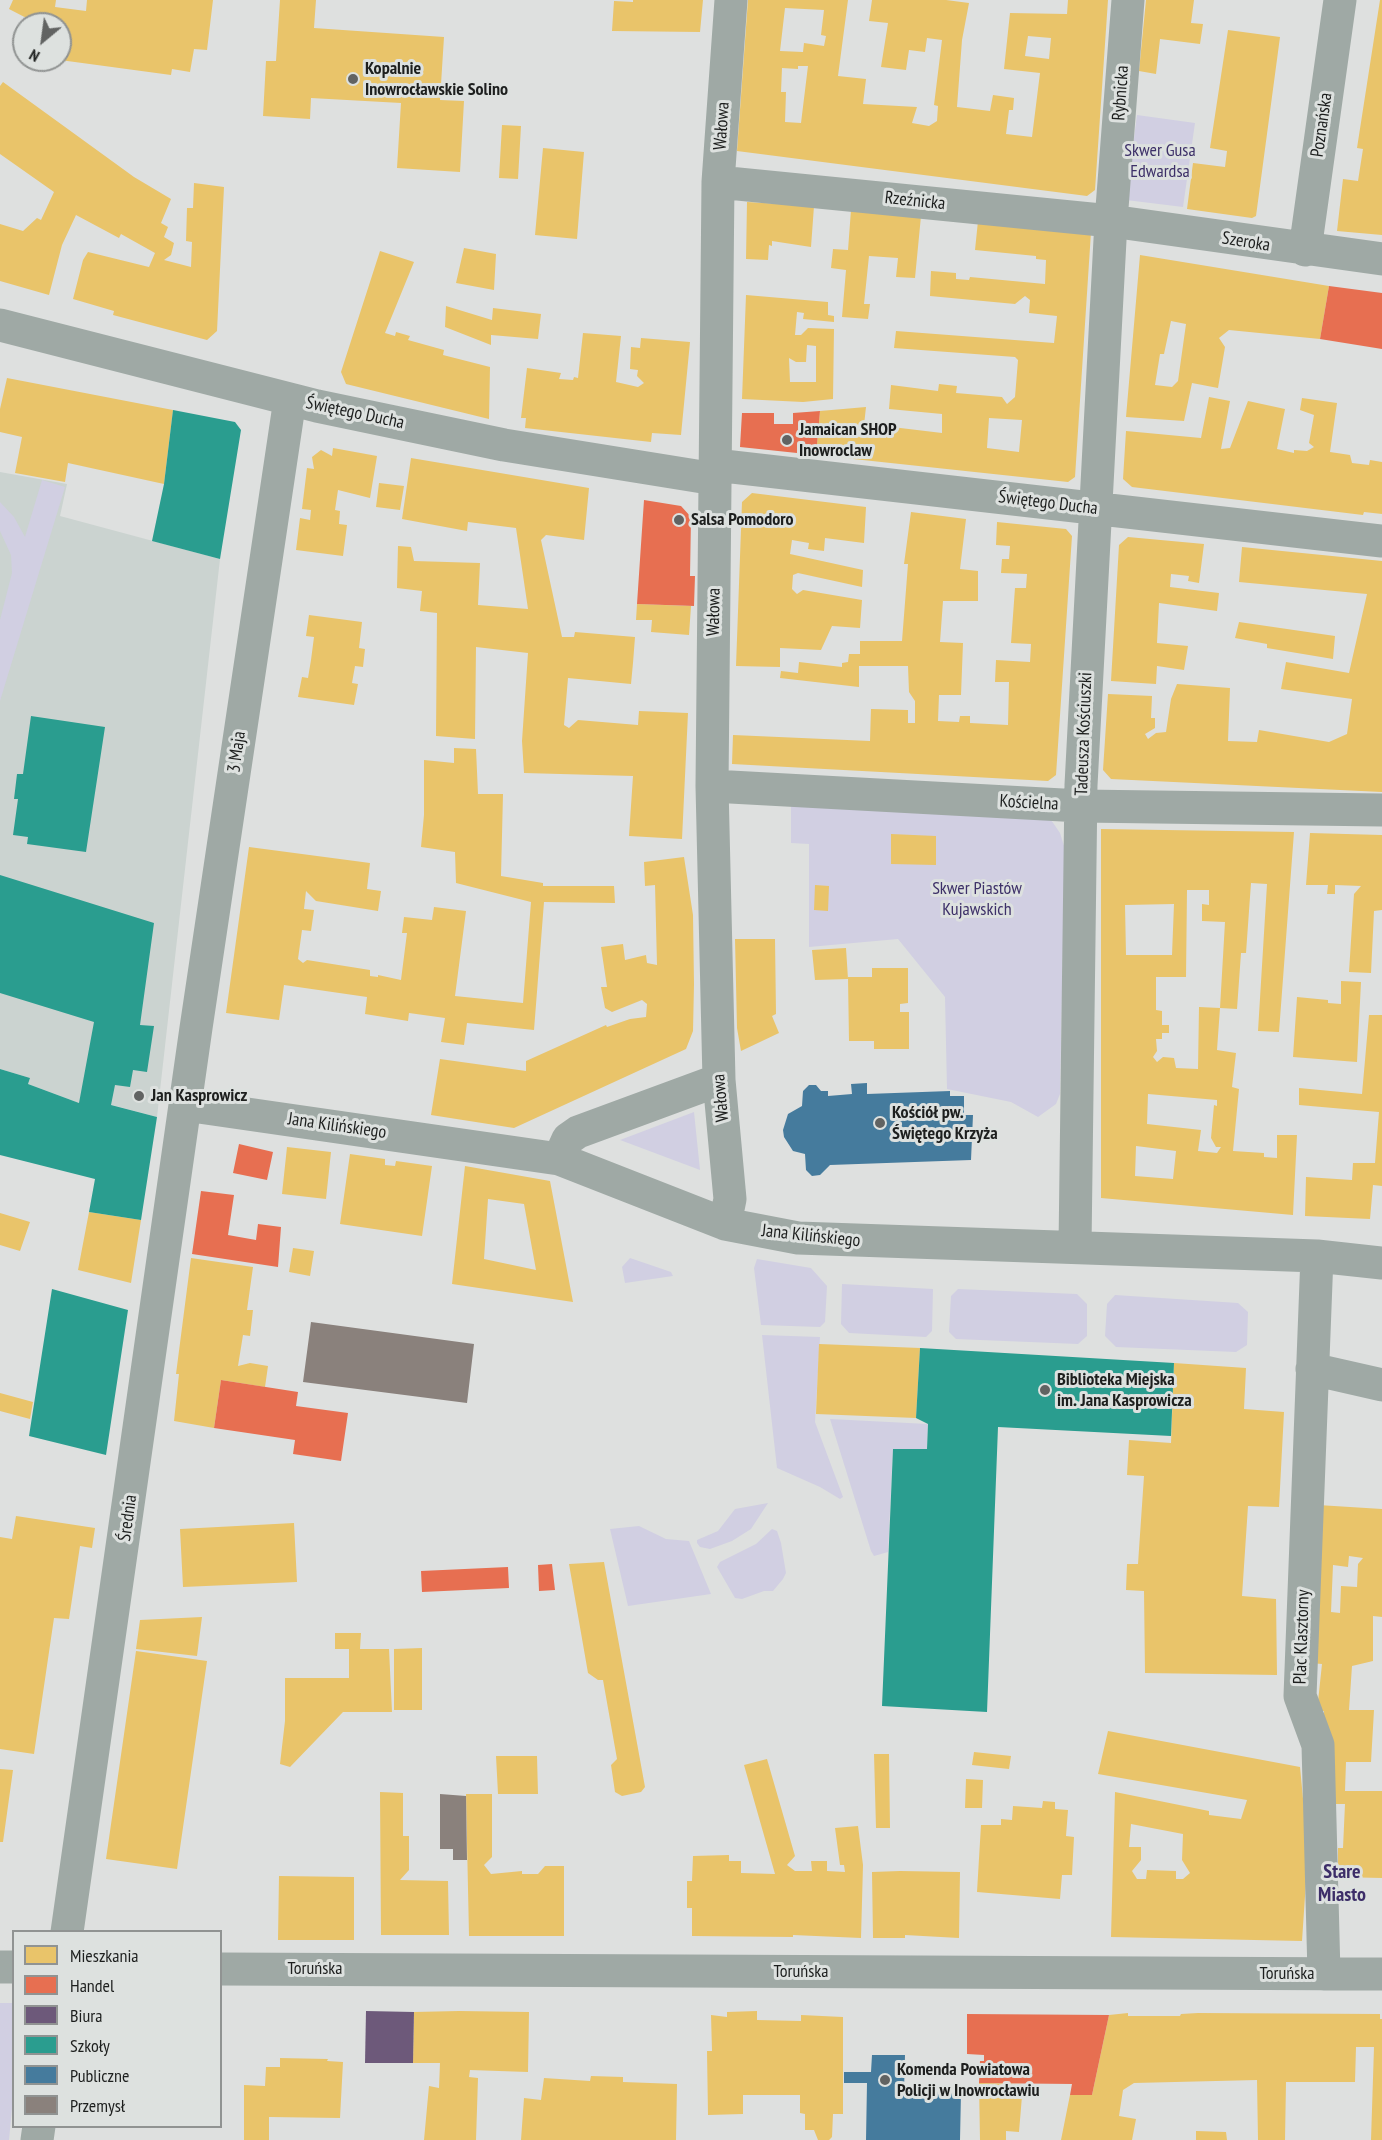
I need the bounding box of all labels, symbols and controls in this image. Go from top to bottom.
north arrow [12,12,72,72]
text: N [26,45,43,67]
place label: Kopalnie Inowrocławskie Solino [365,58,508,100]
street label: Rybnicka [1108,65,1134,121]
marker: Kopalnie Inowrocławskie Solino [346,72,360,86]
street label: Poznańska [1307,91,1337,159]
street label: Wałowa [710,101,734,151]
park label: Skwer Gusa Edwardsa [1124,140,1196,182]
street label: Rzeźnicka [884,187,946,215]
street label: Szeroka [1220,228,1272,256]
street label: Świętego Ducha [304,392,406,434]
place label: Jamaican SHOP Inowroclaw [799,419,897,462]
marker: Jamaican SHOP Inowroclaw [780,433,794,447]
street label: Świętego Ducha [997,486,1099,520]
place label: Salsa Pomodoro [691,509,793,531]
marker: Salsa Pomodoro [672,513,686,527]
street label: Wałowa [703,588,725,636]
street label: Tadeusza Kościuszki [1071,672,1097,796]
street label: 3 Maja [223,730,251,774]
street label: Kościelna [999,791,1059,815]
park label: Skwer Piastów Kujawskich [932,878,1022,920]
street label: Wałowa [708,1073,734,1123]
place label: Jan Kasprowicz [151,1085,247,1107]
marker: Jan Kasprowicz [132,1089,146,1103]
place label: Kościół pw. Świętego Krzyża [892,1102,998,1144]
street label: Jana Kilińskiego [286,1108,388,1144]
marker: Kościół pw. Świętego Krzyża [873,1116,887,1130]
street label: Jana Kilińskiego [761,1220,861,1252]
place label: Biblioteka Miejska im. Jana Kasprowicza [1057,1369,1192,1412]
marker: Biblioteka Miejska im. Jana Kasprowicza [1038,1383,1052,1397]
street label: Średnia [114,1493,142,1543]
street label: Plac Klasztorny [1290,1589,1314,1685]
district label: Stare Miasto [1318,1860,1366,1907]
legend [12,1930,222,2128]
text: Mieszkania [70,1944,139,1967]
street label: Toruńska [288,1958,342,1980]
street label: Toruńska [774,1961,828,1983]
street label: Toruńska [1260,1963,1314,1985]
text: Handel [70,1974,114,1997]
text: Biura [70,2004,102,2027]
text: Szkoły [70,2034,110,2057]
place label: Komenda Powiatowa Policji w Inowrocławiu [897,2059,1040,2102]
text: Publiczne [70,2064,129,2087]
marker: Komenda Powiatowa Policji w Inowrocławiu [878,2073,892,2087]
text: Przemysł [70,2094,125,2117]

